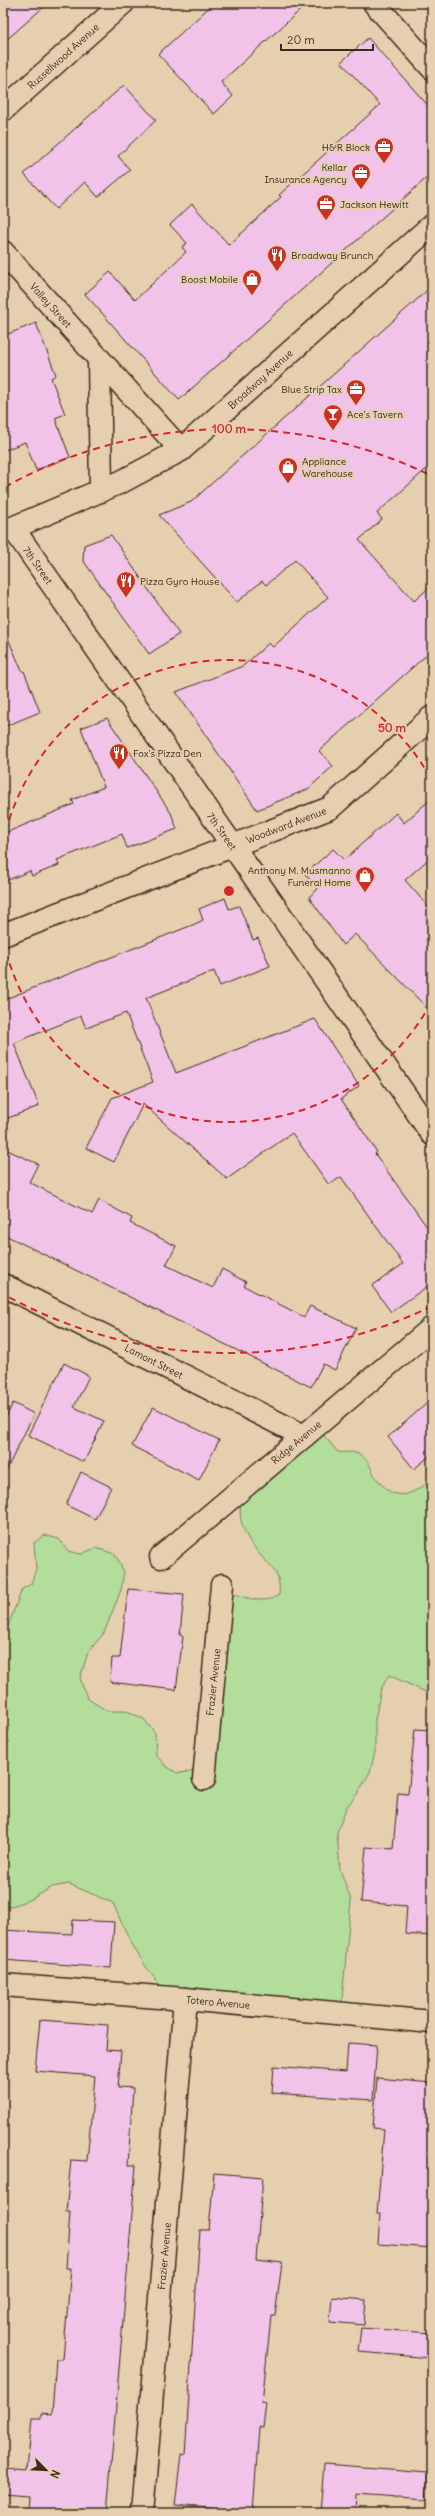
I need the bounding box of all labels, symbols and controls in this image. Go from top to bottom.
street label: Russellwood Avenue [25,21,102,92]
scale bar [281,26,373,52]
text: 20 m [287,32,315,47]
office icon: H&R Block [373,136,395,164]
place label: H&R Block [322,141,370,154]
place label: Kellar Insurance Agency [264,161,347,186]
office icon: Kellar Insurance Agency [350,162,372,190]
office icon: Jackson Hewitt [315,193,337,221]
place label: Jackson Hewitt [340,198,409,211]
restaurant icon: Broadway Brunch [266,244,288,272]
place label: Broadway Brunch [291,249,374,262]
shop icon: Boost Mobile [241,268,263,296]
place label: Boost Mobile [181,273,238,286]
street label: Valley Street [27,280,75,331]
street label: Broadway Avenue [225,347,295,412]
office icon: Blue Strip Tax [345,378,367,406]
place label: Blue Strip Tax [281,383,342,396]
bar icon: Ace's Tavern [322,403,344,431]
place label: Ace's Tavern [347,408,403,421]
text: 100 m [212,421,246,436]
place label: Appliance Warehouse [302,455,353,480]
shop icon: Appliance Warehouse [277,456,299,484]
street label: 7th Street [20,544,56,587]
restaurant icon: Pizza Gyro House [115,570,137,598]
place label: Pizza Gyro House [140,575,219,588]
text: 50 m [378,720,407,735]
restaurant icon: Fox's Pizza Den [108,742,130,770]
place label: Fox's Pizza Den [133,747,202,760]
street label: Woodward Avenue [244,804,328,847]
street label: 7th Street [204,810,240,853]
place label: Anthony M. Musmanno Funeral Home [248,864,351,889]
shop icon: Anthony M. Musmanno Funeral Home [354,865,376,893]
centre of rings [222,884,236,898]
street label: Lamont Street [122,1341,186,1382]
street label: Ridge Avenue [269,1418,324,1467]
street label: Frazier Avenue [204,1648,223,1716]
street label: Totero Avenue [185,1993,251,2012]
street label: Frazier Avenue [155,2222,174,2290]
north arrow [26,2450,66,2490]
text: N [47,2468,63,2480]

